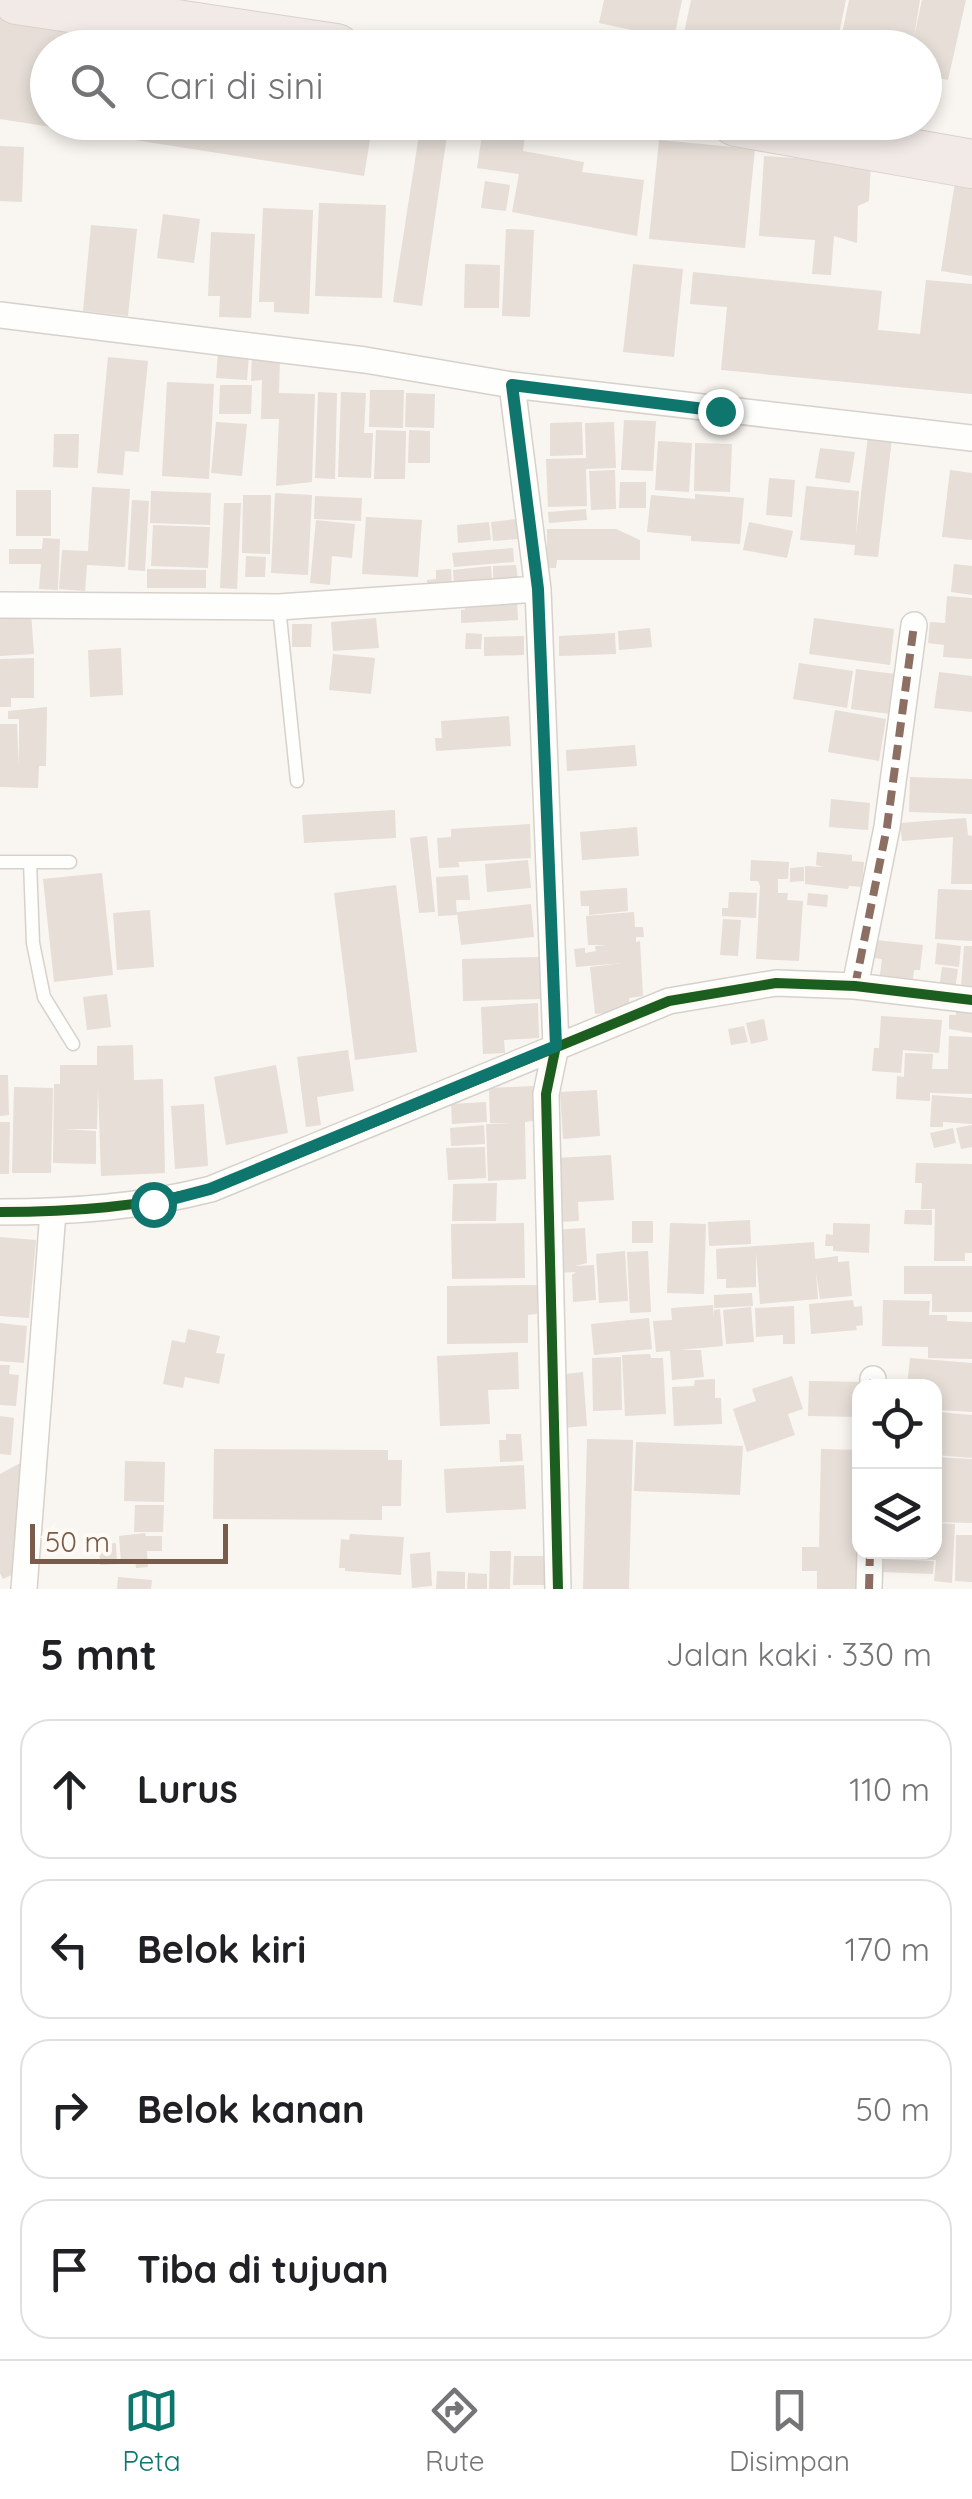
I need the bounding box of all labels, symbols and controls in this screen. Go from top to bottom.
search box [30,30,942,140]
icon: search [65,58,120,113]
text: Cari di sini [145,61,324,109]
route end [698,389,744,435]
route start [131,1182,177,1228]
map controls [852,1379,942,1559]
button: locate [852,1379,942,1469]
button: layers [852,1469,942,1559]
scale bar [30,1519,228,1564]
text: 50 m [45,1524,110,1559]
text: 5 mnt [40,1628,157,1681]
text: Jalan kaki · 330 m [666,1634,932,1674]
icon: ahead [42,1762,97,1817]
text: Lurus [137,1765,238,1813]
text: 110 m [849,1769,930,1809]
icon: left [42,1922,97,1977]
text: Belok kiri [137,1925,306,1973]
text: 170 m [845,1929,930,1969]
icon: right [42,2082,97,2137]
text: Belok kanan [137,2085,365,2133]
text: 50 m [856,2089,930,2129]
icon: arrive [42,2242,97,2297]
text: Tiba di tujuan [137,2245,389,2293]
tab: Peta [122,2383,181,2478]
tab: Rute [425,2383,485,2478]
tab: Disimpan [729,2383,850,2478]

